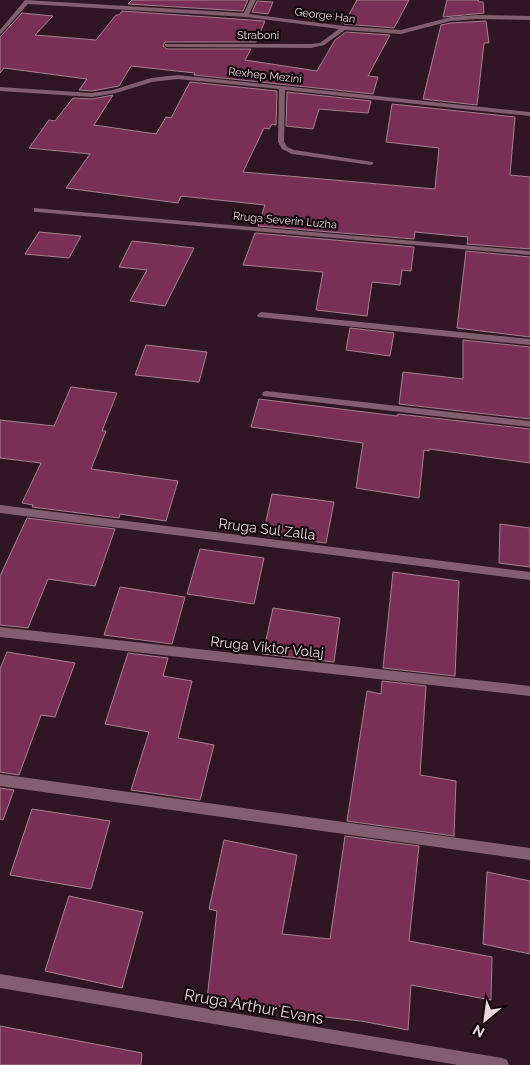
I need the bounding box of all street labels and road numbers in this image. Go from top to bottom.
street label: George Han [294,5,356,26]
street label: Straboni [237,29,279,42]
street label: Rexhep Mezini [228,65,302,86]
street label: Rruga Severin Luzha [232,209,338,232]
street label: Rruga Sul Zalla [218,515,316,543]
street label: Rruga Viktor Volaj [210,633,324,661]
street label: Rruga Arthur Evans [183,985,325,1028]

